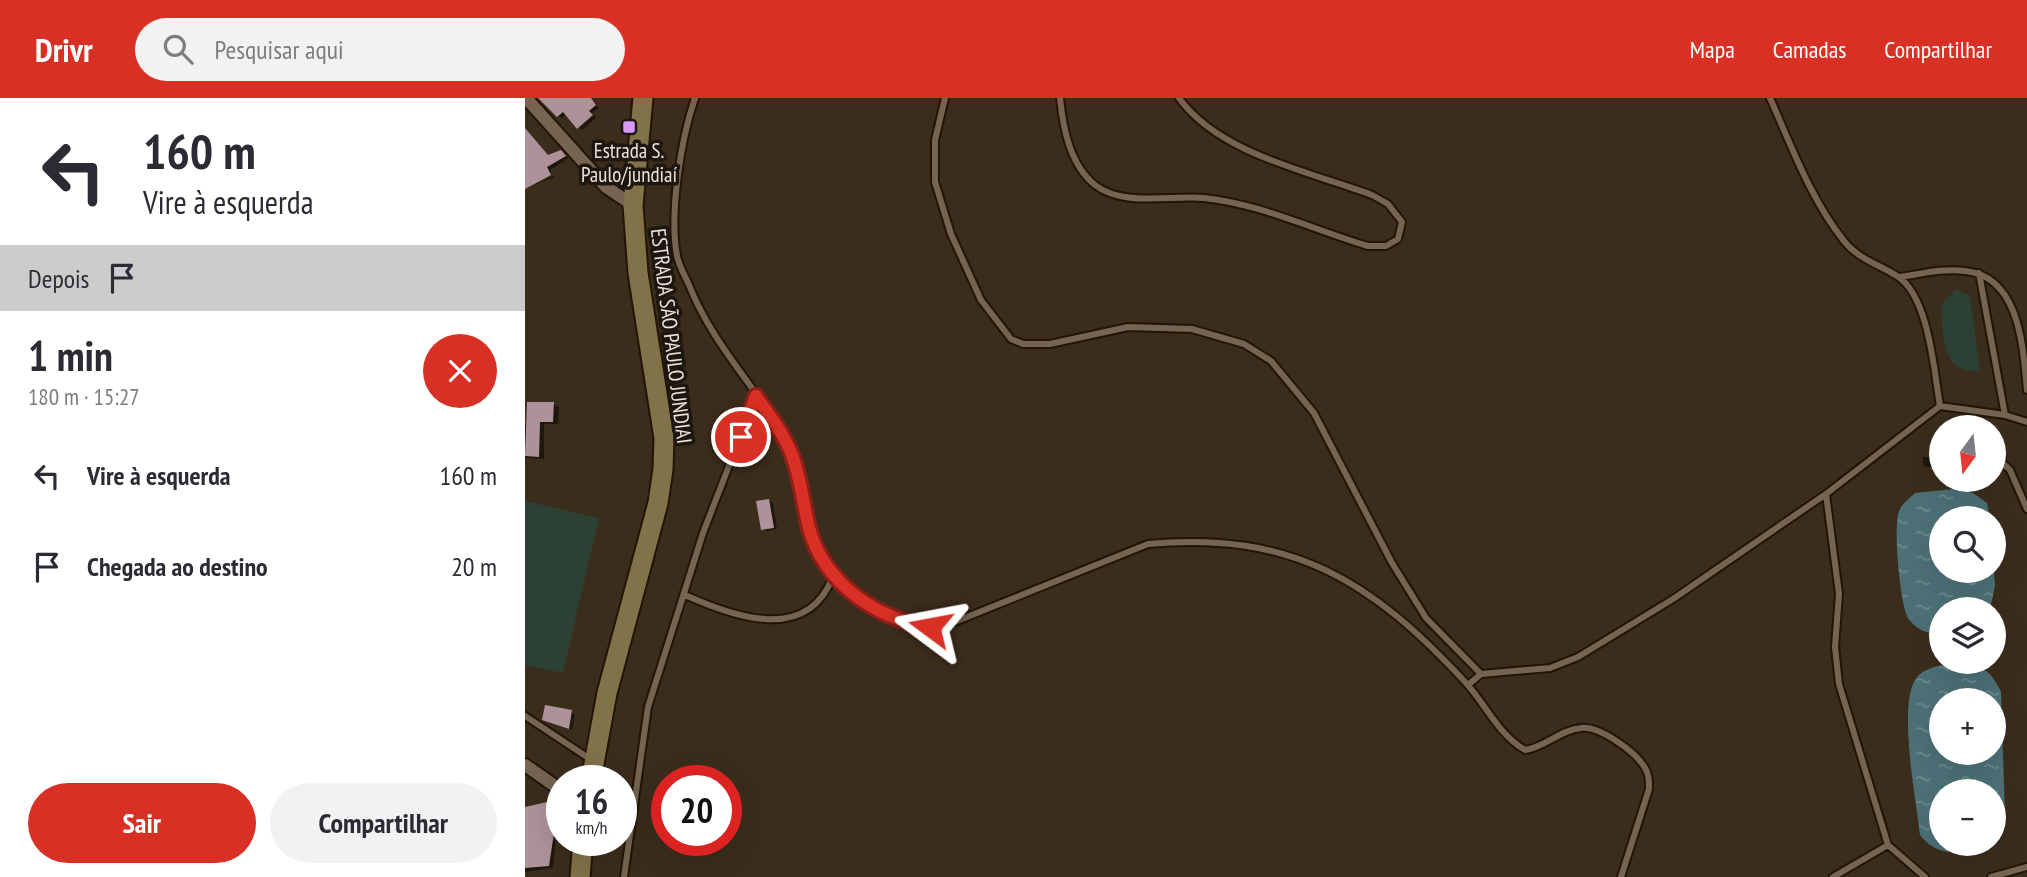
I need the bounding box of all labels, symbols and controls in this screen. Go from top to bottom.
search box [135,18,625,81]
text: Drivr [35,28,93,71]
icon: search [159,30,197,68]
text: Pesquisar aqui [215,33,344,66]
text: Mapa [1690,34,1735,65]
text: Camadas [1773,34,1846,65]
text: Compartilhar [1884,34,1992,65]
text: 160 m [143,119,256,183]
marker: Estrada S. Paulo/jundiaí [621,119,637,135]
icon: left [28,126,119,217]
place label: Estrada S. Paulo/jundiaí [581,137,677,188]
text: Vire à esquerda [143,181,314,223]
street label: ESTRADA SÃO PAULO JUNDIAI [645,227,698,445]
icon: arrive [103,259,141,297]
text: Depois [28,262,89,295]
text: 1 min [28,328,113,383]
button: close [423,334,497,408]
text: 180 m · 15:27 [28,382,140,411]
pin [711,407,771,467]
north arrow [1929,415,2005,492]
map controls [1929,415,2006,856]
icon: arrive [722,418,760,456]
icon: left [28,457,66,495]
text: Vire à esquerda [87,459,230,492]
text: 160 m [439,459,497,492]
button: search [1929,506,2006,583]
icon: arrive [28,548,66,586]
text: Chegada ao destino [87,550,268,583]
text: 20 m [451,550,497,583]
position arrow [893,590,967,664]
button: layers [1929,597,2006,674]
button: + [1929,688,2006,765]
speed limit sign: 20 [651,765,742,856]
text: 16 [575,778,608,824]
button: − [1929,779,2006,856]
button: Sair [28,783,256,863]
button: Compartilhar [270,783,497,863]
text: km/h [576,816,607,839]

